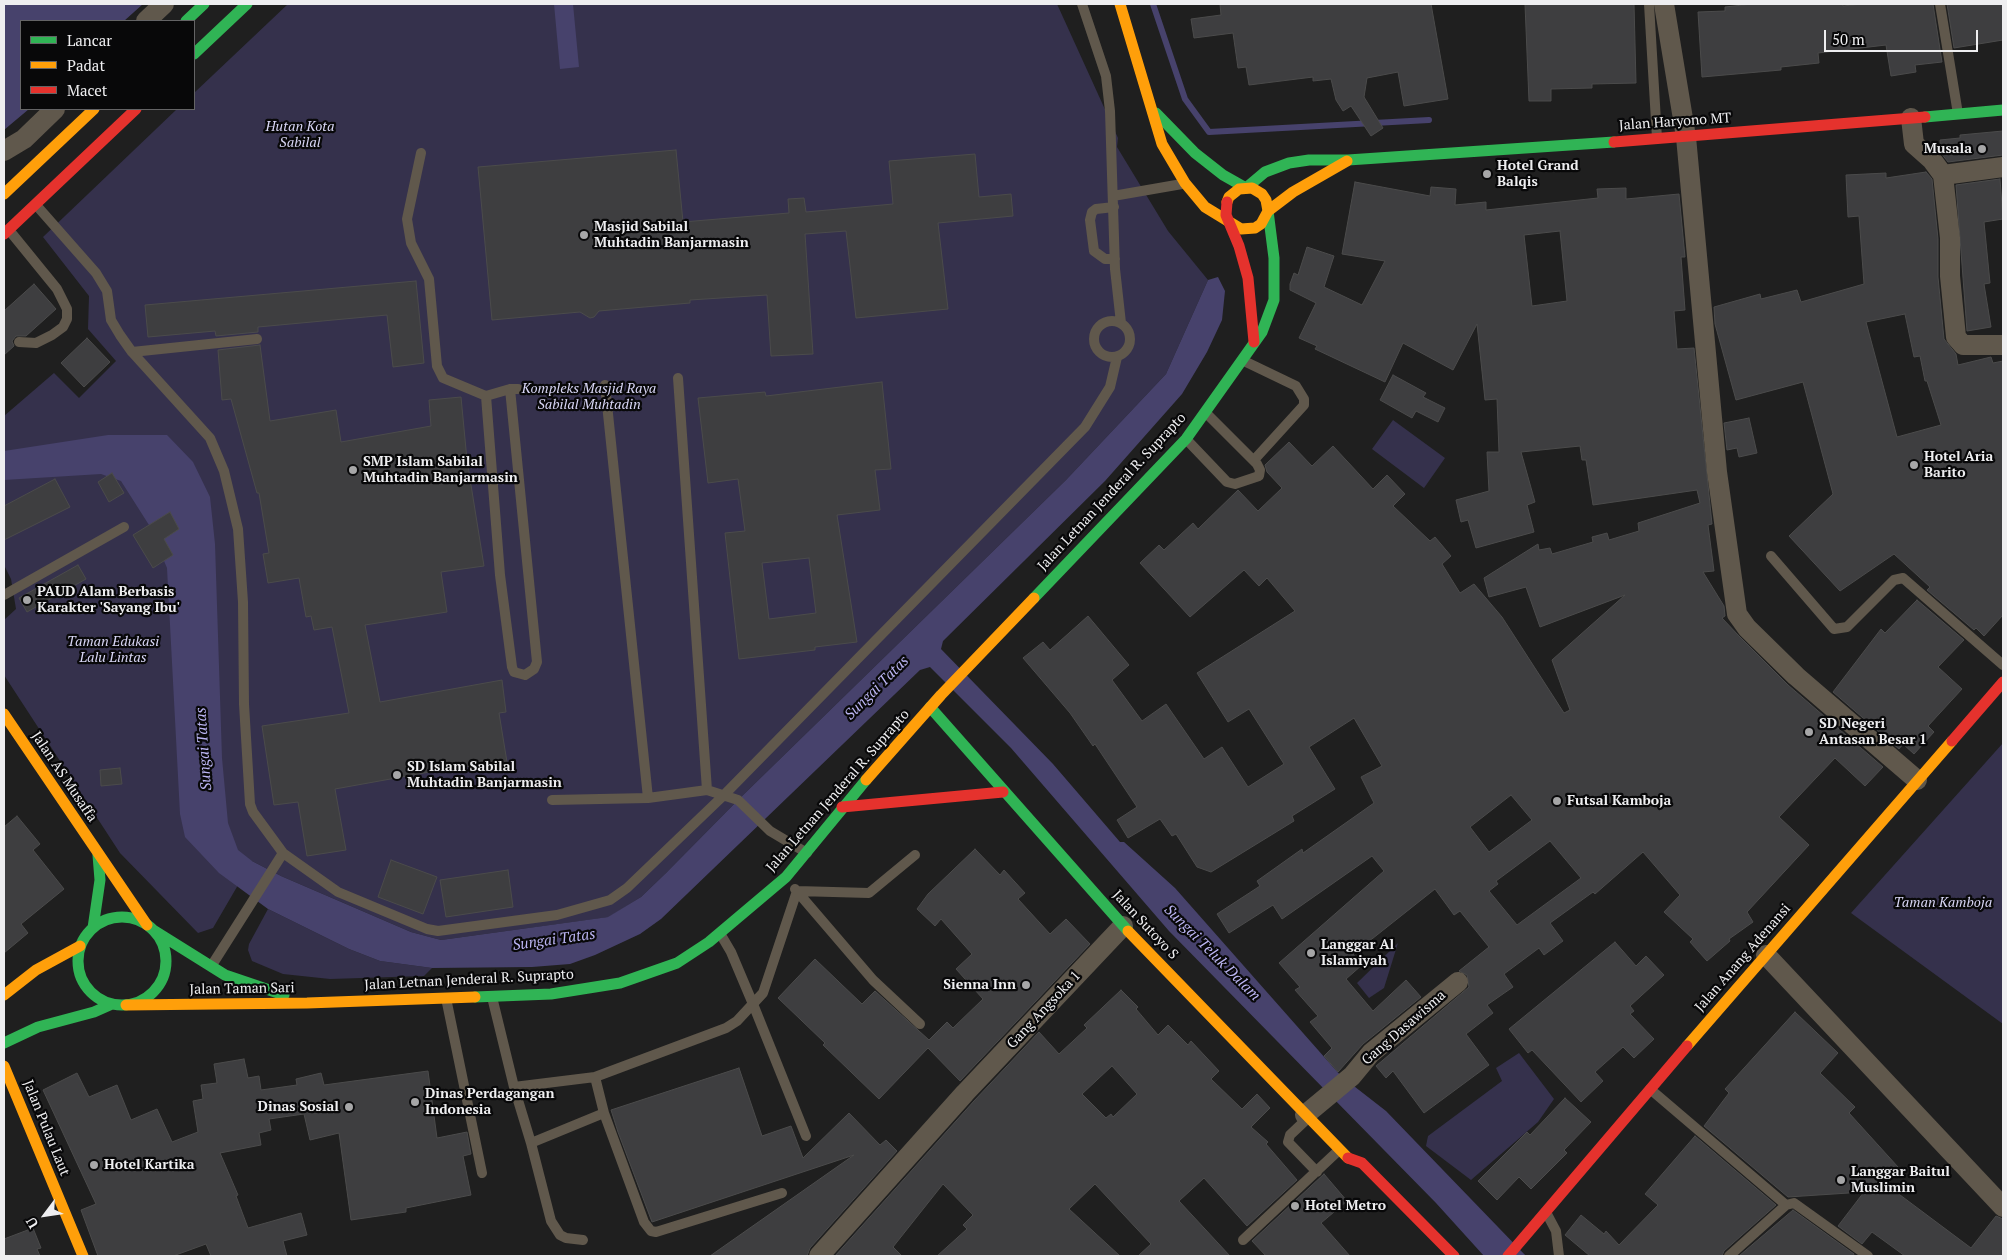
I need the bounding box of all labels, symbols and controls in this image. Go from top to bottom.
legend [20,20,195,110]
scale bar [1827,20,1981,52]
text: 50 m [1832,29,1865,49]
text: Lancar [67,30,112,50]
text: Padat [67,55,105,75]
text: Macet [67,80,107,100]
street label: Jalan Haryono MT [1618,110,1732,134]
park label: Hutan Kota Sabilal [266,119,334,152]
place label: Musala [1924,141,1972,157]
marker: Musala [1976,143,1988,155]
place label: Hotel Grand Balqis [1497,158,1579,190]
marker: Hotel Grand Balqis [1481,168,1493,180]
place label: Masjid Sabilal Muhtadin Banjarmasin [594,219,749,252]
marker: Masjid Sabilal Muhtadin Banjarmasin [578,229,590,241]
park label: Kompleks Masjid Raya Sabilal Muhtadin [522,381,656,414]
street label: Jalan Letnan Jenderal R. Suprapto [1034,410,1190,574]
place label: Hotel Aria Barito [1924,449,1993,482]
place label: SMP Islam Sabilal Muhtadin Banjarmasin [363,454,518,487]
marker: Hotel Aria Barito [1908,459,1920,471]
marker: SMP Islam Sabilal Muhtadin Banjarmasin [347,464,359,476]
place label: PAUD Alam Berbasis Karakter 'Sayang Ibu' [37,584,180,616]
marker: PAUD Alam Berbasis Karakter 'Sayang Ibu' [21,594,33,606]
park label: Taman Edukasi Lalu Lintas [67,634,159,666]
water label: Sungai Tatas [841,652,913,724]
street label: Jalan Letnan Jenderal R. Suprapto [763,706,913,876]
water label: Sungai Tatas [192,707,216,791]
place label: SD Negeri Antasan Besar 1 [1819,716,1927,749]
marker: SD Negeri Antasan Besar 1 [1803,726,1815,738]
street label: Jalan AS Musaffa [28,729,100,825]
place label: SD Islam Sabilal Muhtadin Banjarmasin [407,759,562,792]
marker: SD Islam Sabilal Muhtadin Banjarmasin [391,769,403,781]
place label: Futsal Kamboja [1567,793,1671,809]
marker: Futsal Kamboja [1551,795,1563,807]
street label: Jalan Sutoyo S [1109,887,1181,963]
park label: Taman Kamboja [1894,895,1992,911]
water label: Sungai Teluk Dalam [1160,901,1264,1005]
street label: Jalan Anang Adenansi [1692,901,1794,1015]
water label: Sungai Tatas [511,925,597,955]
place label: Langgar Al Islamiyah [1321,937,1394,970]
marker: Langgar Al Islamiyah [1305,947,1317,959]
street label: Jalan Letnan Jenderal R. Suprapto [364,966,574,994]
street label: Gang Angsoka 1 [1004,968,1084,1052]
place label: Sienna Inn [943,977,1016,993]
marker: Sienna Inn [1020,979,1032,991]
street label: Jalan Taman Sari [189,980,295,998]
street label: Gang Dasawisma [1359,987,1449,1069]
street label: Jalan Pulau Laut [19,1078,73,1178]
place label: Dinas Perdagangan Indonesia [425,1086,555,1118]
marker: Dinas Perdagangan Indonesia [409,1096,421,1108]
place label: Dinas Sosial [258,1099,339,1115]
marker: Dinas Sosial [343,1101,355,1113]
place label: Hotel Kartika [104,1157,194,1173]
marker: Hotel Kartika [88,1159,100,1171]
place label: Langgar Baitul Muslimin [1851,1164,1950,1196]
marker: Langgar Baitul Muslimin [1835,1174,1847,1186]
north arrow [20,1190,70,1240]
place label: Hotel Metro [1305,1198,1386,1214]
marker: Hotel Metro [1289,1200,1301,1212]
text: U [21,1214,42,1232]

